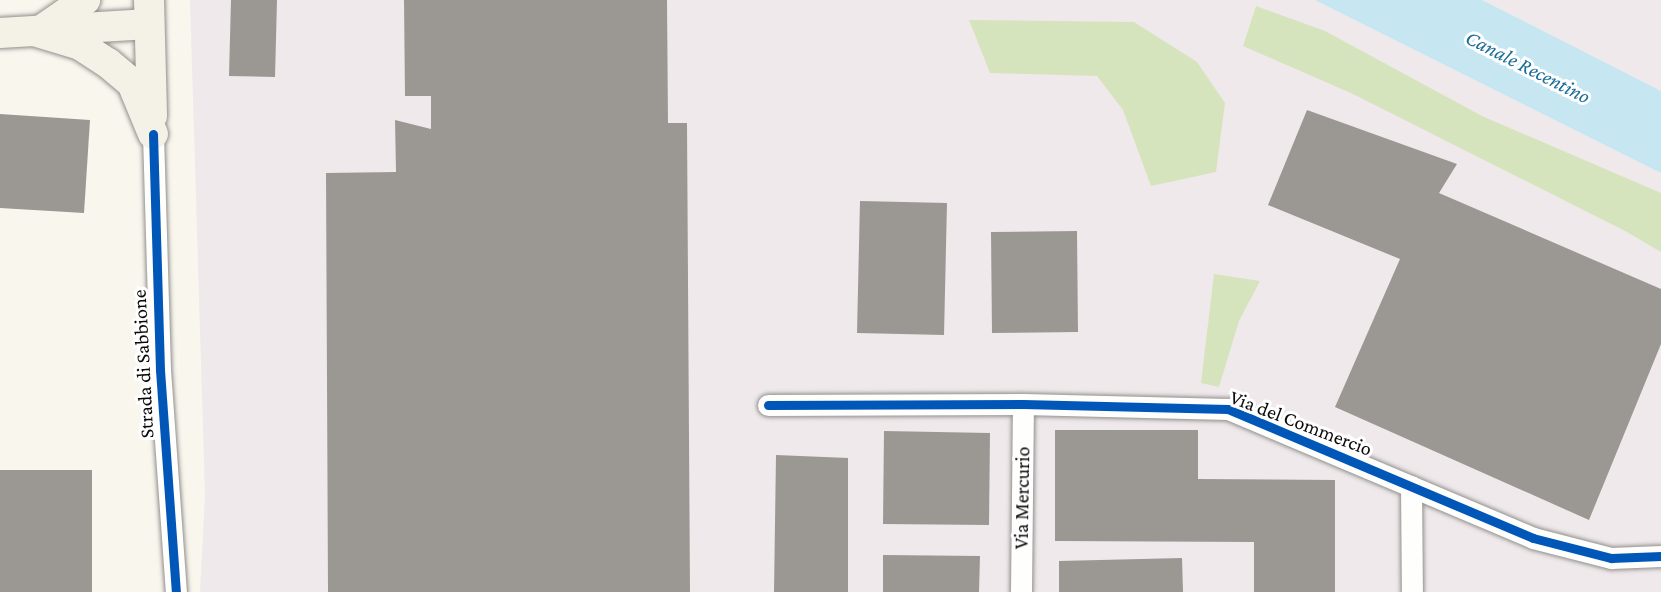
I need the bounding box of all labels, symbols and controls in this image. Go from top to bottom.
water label: Canale Recentino [1461,25,1595,109]
street label: Strada di Sabbione [127,289,159,439]
street label: Via del Commercio [1227,385,1375,461]
street label: Via Mercurio [1009,447,1035,549]

